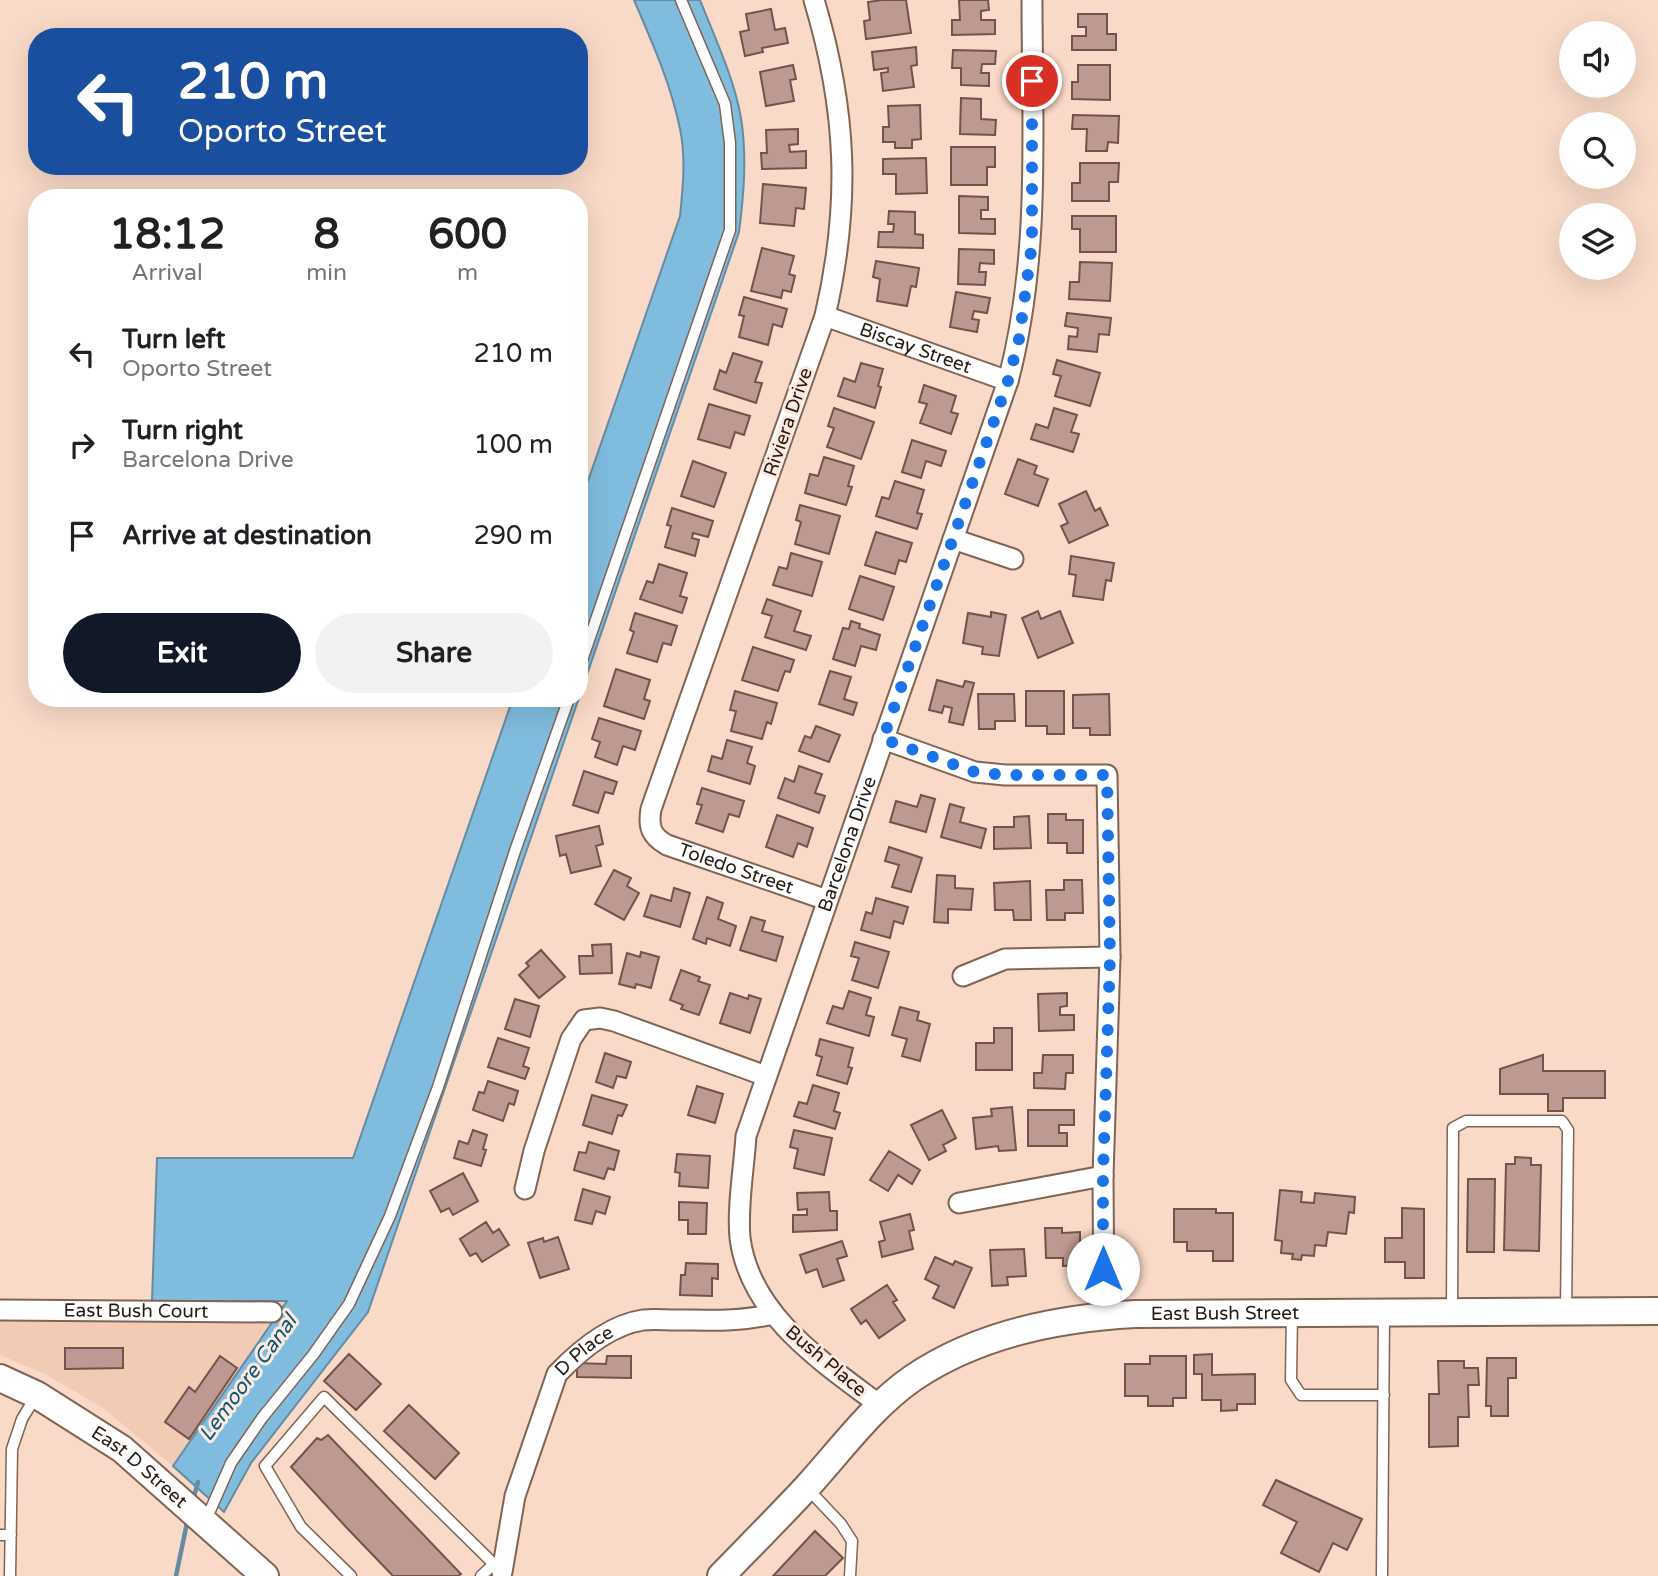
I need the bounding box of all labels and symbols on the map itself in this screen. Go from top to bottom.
pin [1002,51,1062,111]
street label: Biscay Street [857,318,974,378]
street label: Riviera Drive [759,365,817,479]
street label: Barcelona Drive [814,774,881,915]
street label: Toledo Street [676,839,796,899]
position arrow [1066,1232,1140,1306]
street label: East Bush Court [64,1299,208,1323]
street label: East Bush Street [1151,1302,1299,1325]
water label: Lemoore Canal [194,1308,304,1446]
street label: D Place [550,1321,617,1381]
street label: Bush Place [781,1321,871,1401]
street label: East D Street [87,1421,192,1513]

